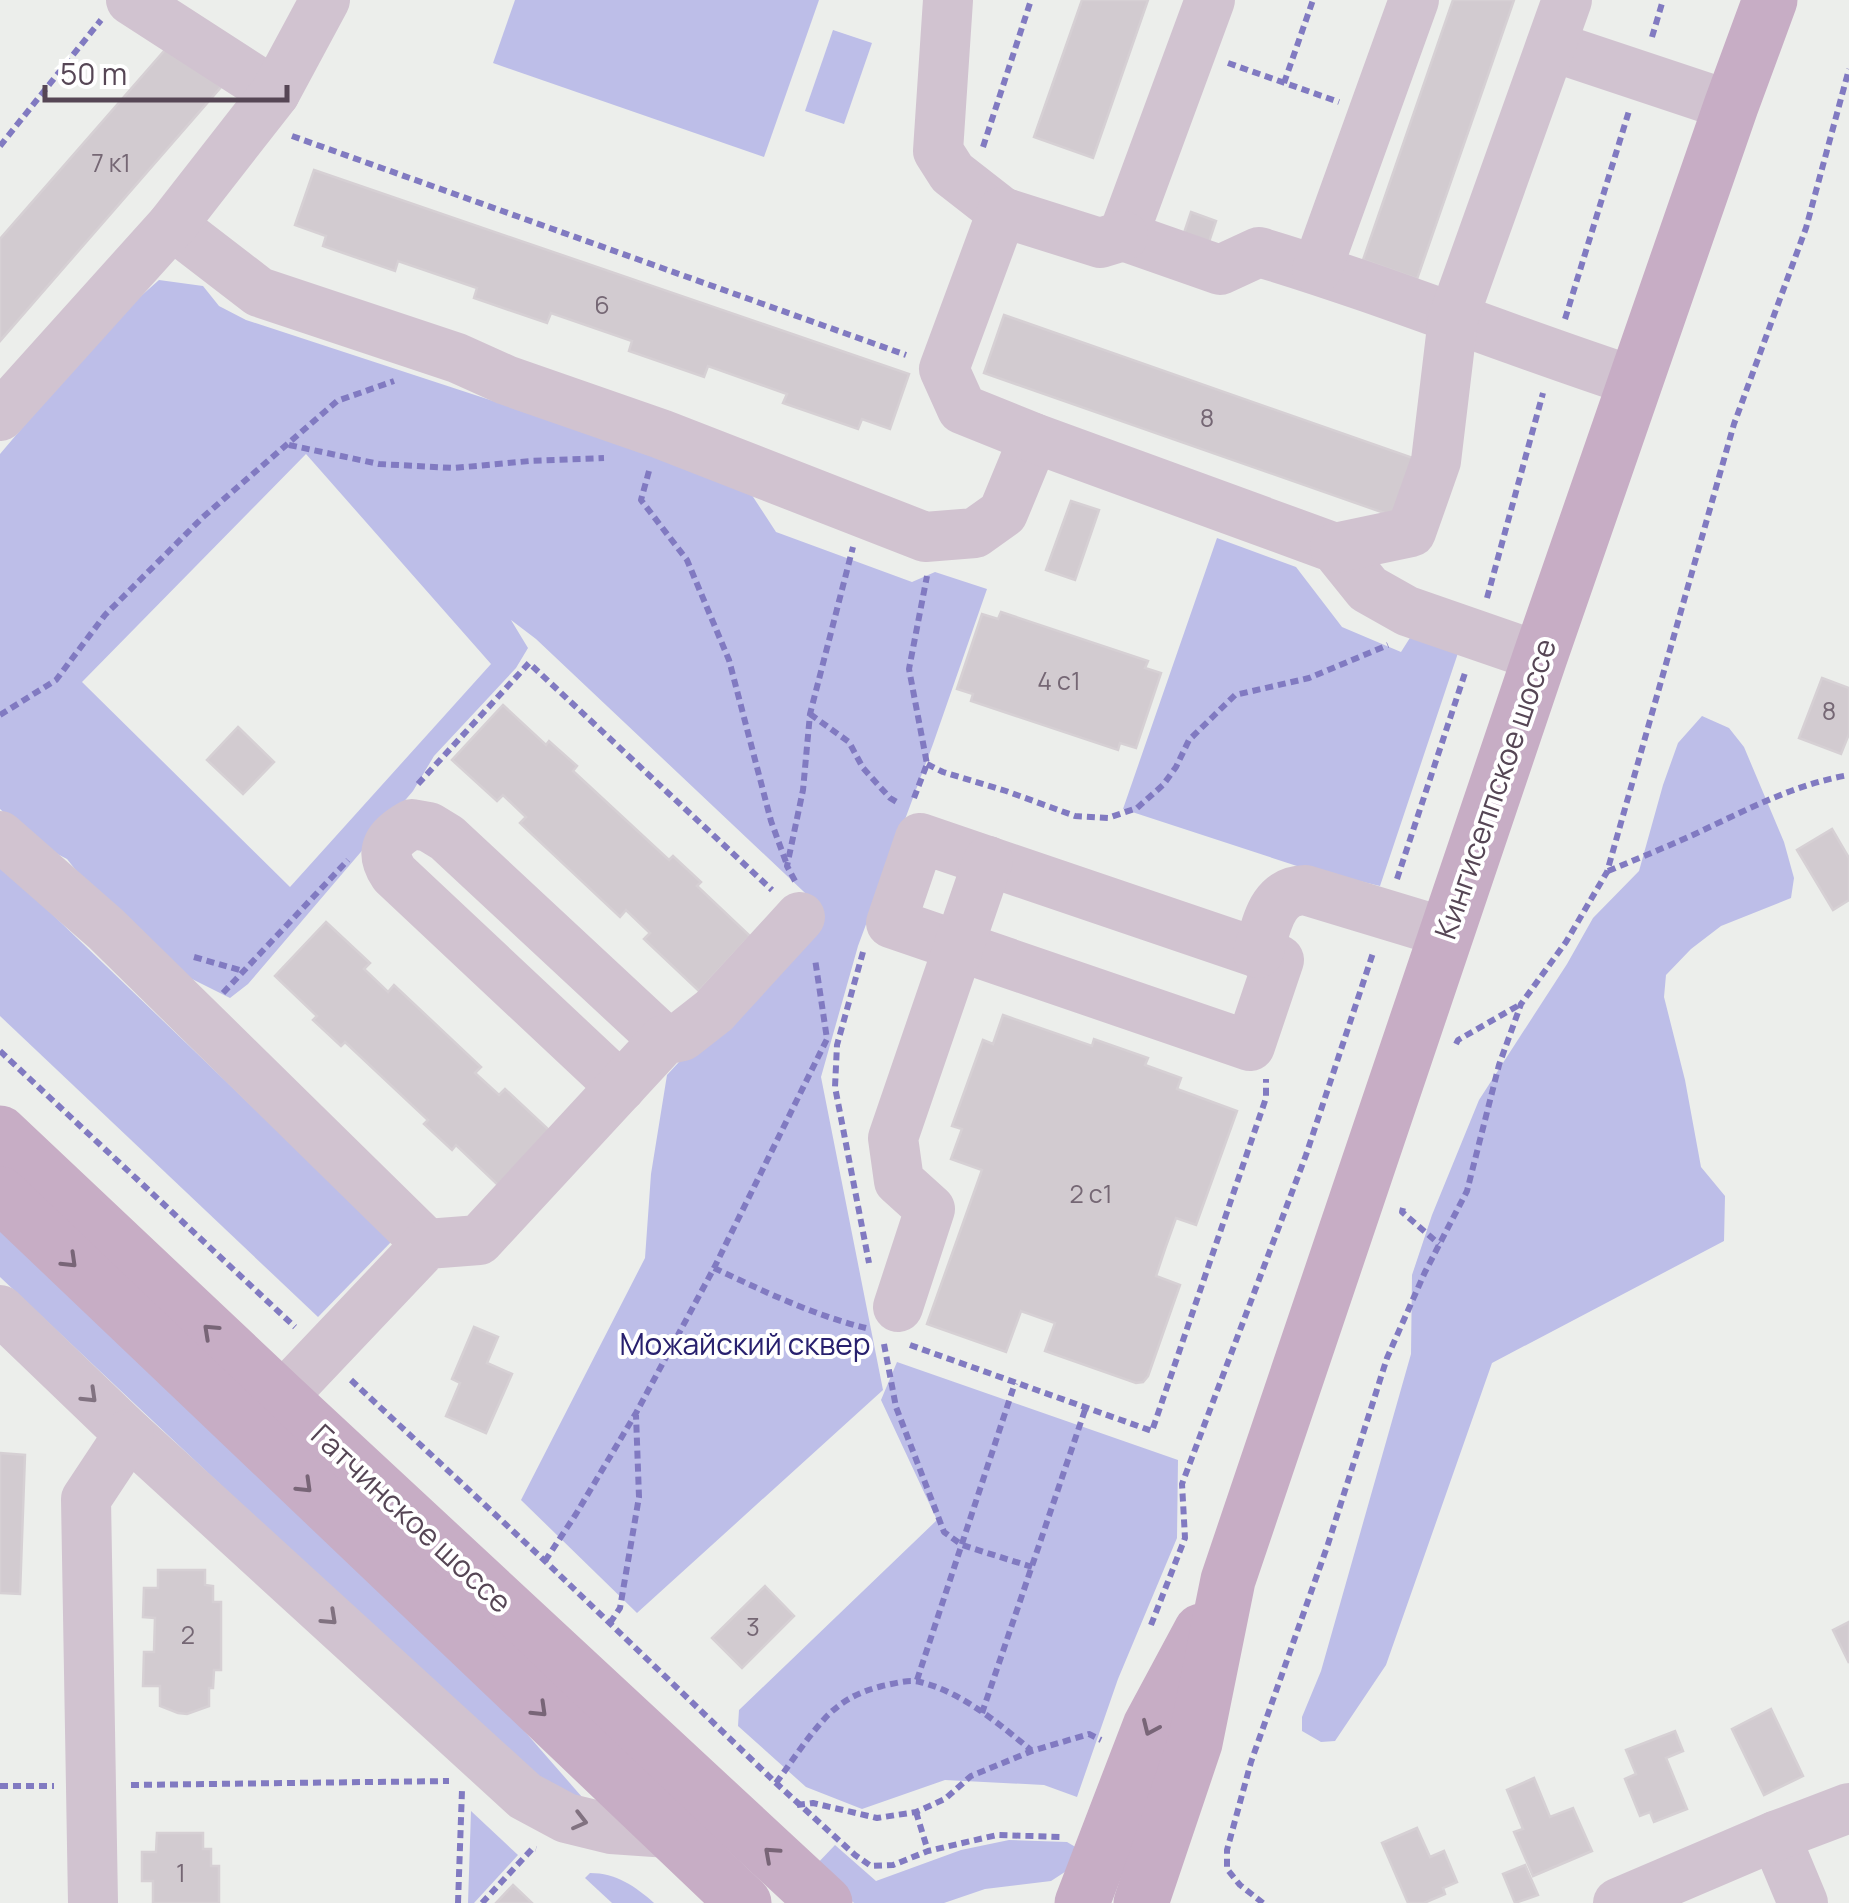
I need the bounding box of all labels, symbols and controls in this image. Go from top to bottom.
scale bar [45,40,288,102]
text: 50 m [60,53,127,94]
house number: 7 к1 [91,145,131,180]
house number: 6 [594,287,610,322]
house number: 8 [1200,400,1214,435]
street label: Кингисеппское шоссе [1424,633,1565,944]
house number: 4 с1 [1037,663,1081,698]
house number: 8 [1822,693,1836,728]
house number: 2 с1 [1070,1176,1112,1211]
one-way arrow [59,1249,77,1267]
park label: Можайский сквер [619,1323,871,1364]
one-way arrow [203,1325,222,1343]
one-way arrow [78,1384,97,1402]
street label: Гатчинское шоссе [303,1414,521,1622]
one-way arrow [294,1474,312,1492]
one-way arrow [318,1606,337,1624]
house number: 3 [746,1609,760,1644]
house number: 2 [181,1617,195,1652]
one-way arrow [529,1699,547,1717]
one-way arrow [1143,1718,1163,1736]
one-way arrow [571,1809,588,1830]
one-way arrow [764,1848,783,1866]
house number: 1 [176,1855,186,1890]

